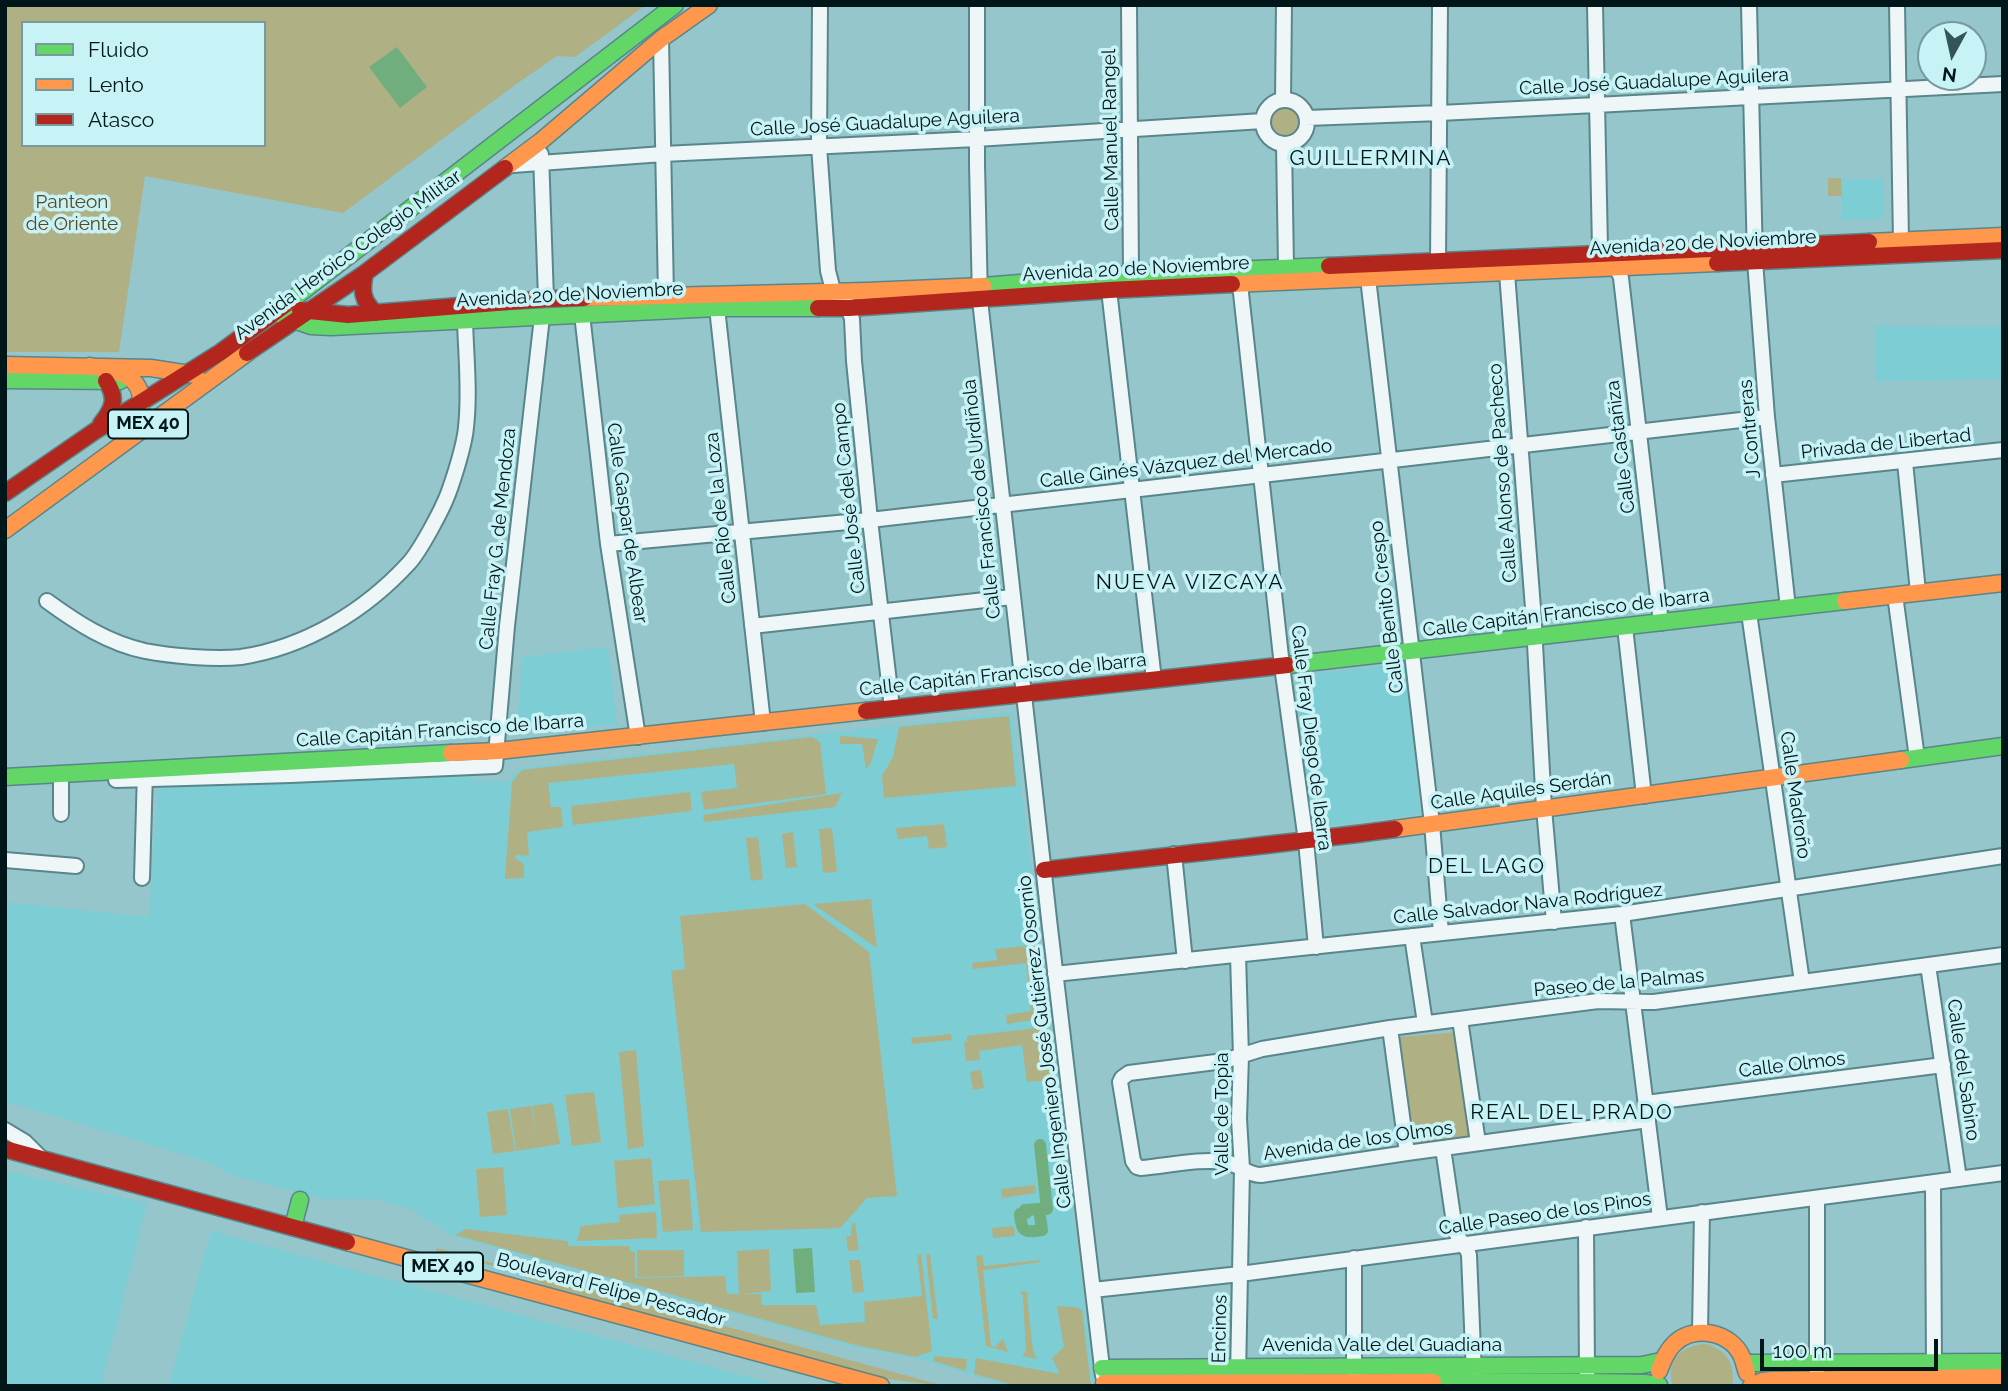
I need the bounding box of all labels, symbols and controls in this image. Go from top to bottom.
legend [21,21,266,147]
north arrow [1917,21,1987,91]
text: Fluido [88,37,149,62]
street label: Calle Manuel Rangel [1098,49,1124,231]
text: N [1941,63,1958,87]
street label: Calle José Guadalupe Aguilera [1519,64,1789,100]
text: Lento [88,72,144,97]
street label: Calle José Guadalupe Aguilera [750,105,1020,141]
text: Atasco [88,107,154,132]
district label: GUILLERMINA [1291,146,1451,172]
street label: Avenida Heróico Colegio Militar [230,165,466,345]
park label: Panteon de Oriente [26,191,118,235]
street label: Avenida 20 de Noviembre [1589,226,1817,260]
street label: Avenida 20 de Noviembre [1022,252,1250,286]
street label: Avenida 20 de Noviembre [456,278,684,312]
street label: Calle Alonso de Pacheco [1484,363,1522,583]
street label: Calle Francisco de Urdiñola [958,378,1006,620]
street label: Calle Castañiza [1602,379,1640,515]
street label: J Contreras [1734,379,1766,479]
street label: Calle José del Campo [828,401,870,595]
road number: MEX 40 [108,410,188,438]
street label: Calle Gaspar de Albear [602,421,652,625]
street label: Privada de Libertad [1800,424,1972,464]
street label: Calle Fray G. de Mendoza [475,427,521,651]
street label: Calle Río de la Loza [701,431,741,605]
street label: Calle Ginés Vázquez del Mercado [1039,435,1333,493]
street label: Calle Benito Crespo [1365,519,1409,695]
district label: NUEVA VIZCAYA [1097,570,1283,596]
street label: Calle Capitán Francisco de Ibarra [1421,584,1711,642]
street label: Calle Fray Diego de Ibarra [1286,624,1336,852]
street label: Calle Capitán Francisco de Ibarra [858,649,1148,701]
street label: Calle Capitán Francisco de Ibarra [295,710,585,752]
street label: Calle Madroño [1775,730,1815,860]
street label: Calle Aquiles Serdán [1429,767,1613,815]
district label: DEL LAGO [1429,854,1545,880]
street label: Calle Ingeniero José Gutiérrez Osornio [1013,874,1077,1210]
street label: Calle Salvador Nava Rodríguez [1392,879,1664,929]
street label: Paseo de la Palmas [1533,964,1705,1002]
street label: Calle del Sabino [1942,998,1984,1142]
street label: Calle Olmos [1737,1047,1847,1083]
street label: Valle de Topia [1211,1052,1233,1176]
district label: REAL DEL PRADO [1472,1100,1672,1126]
street label: Avenida de los Olmos [1262,1116,1454,1166]
street label: Calle Paseo de los Pinos [1437,1188,1653,1240]
street label: Boulevard Felipe Pescador [494,1248,728,1332]
road number: MEX 40 [403,1252,483,1282]
street label: Encinos [1208,1294,1232,1364]
scale bar [1763,1324,1941,1368]
street label: Avenida Valle del Guadiana [1262,1334,1502,1356]
text: 100 m [1773,1338,1832,1363]

